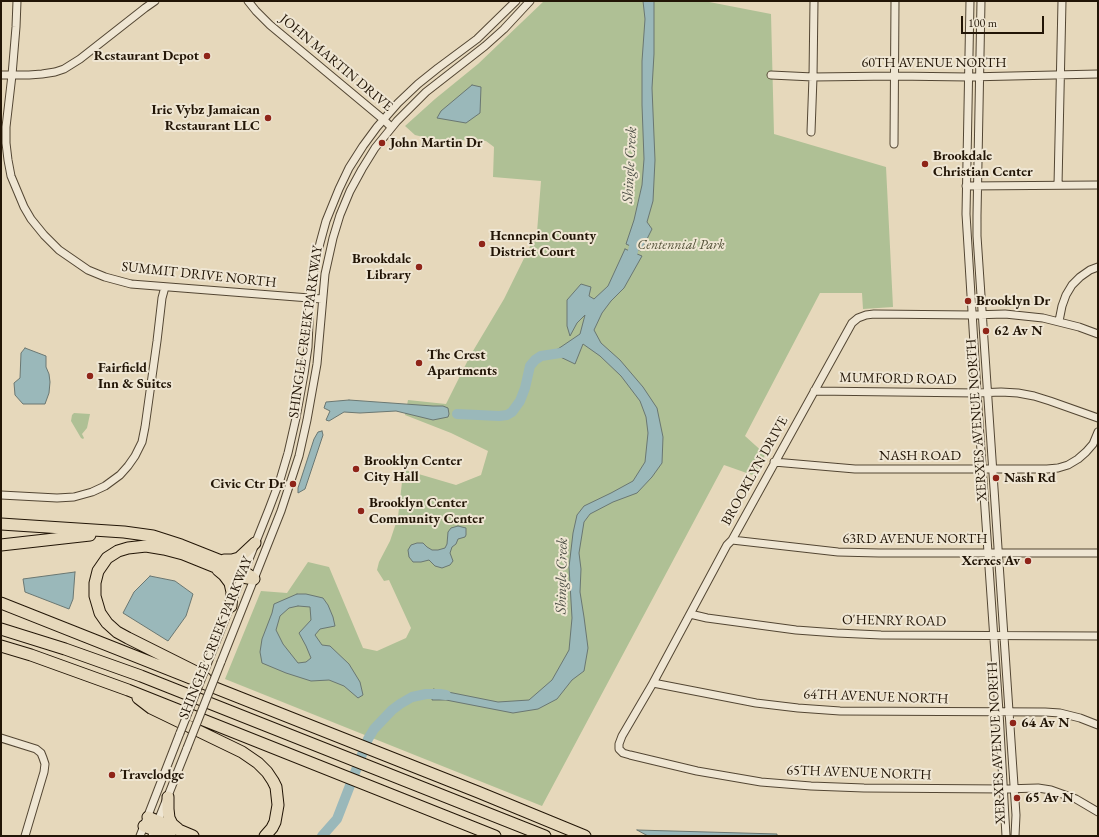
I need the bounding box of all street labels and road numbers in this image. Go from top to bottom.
street label: JOHN MARTIN DRIVE [276,11,396,115]
street label: 60TH AVENUE NORTH [861,55,1007,71]
street label: SHINGLE CREEK PARKWAY [286,245,326,419]
street label: SUMMIT DRIVE NORTH [121,259,277,291]
street label: XERXES AVENUE NORTH [963,338,991,502]
street label: MUMFORD ROAD [839,370,957,388]
street label: BROOKLYN DRIVE [718,414,792,528]
street label: NASH ROAD [879,448,961,464]
street label: 63RD AVENUE NORTH [843,531,987,547]
street label: SHINGLE CREEK PARKWAY [176,554,256,722]
street label: O'HENRY ROAD [842,612,946,630]
street label: XERXES AVENUE NORTH [984,661,1010,825]
street label: 64TH AVENUE NORTH [803,686,949,708]
street label: 65TH AVENUE NORTH [786,762,932,784]

